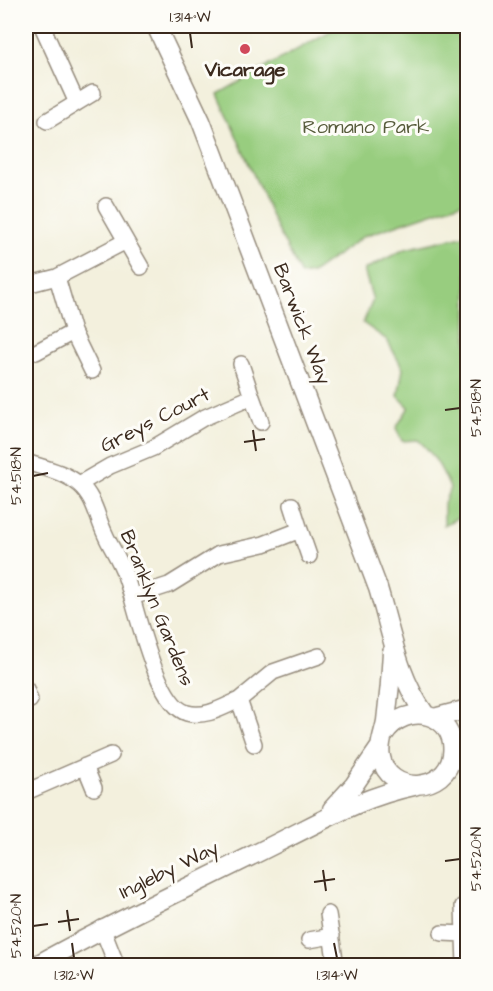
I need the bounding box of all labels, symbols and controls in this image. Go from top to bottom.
text: 1.314°W [169,7,211,28]
marker: Vicarage [238,42,252,56]
place label: Vicarage [204,56,286,85]
park label: Romano Park [303,113,429,141]
street label: Barwick Way [265,259,338,389]
text: 54.518°N [466,379,487,437]
street label: Greys Court [95,380,215,460]
text: 54.518°N [6,447,27,505]
street label: Branklyn Gardens [112,526,201,691]
text: 54.520°N [466,827,487,891]
street label: Ingleby Way [115,834,224,907]
text: 54.520°N [6,894,27,958]
text: 1.312°W [54,965,94,986]
text: 1.314°W [316,965,358,986]

